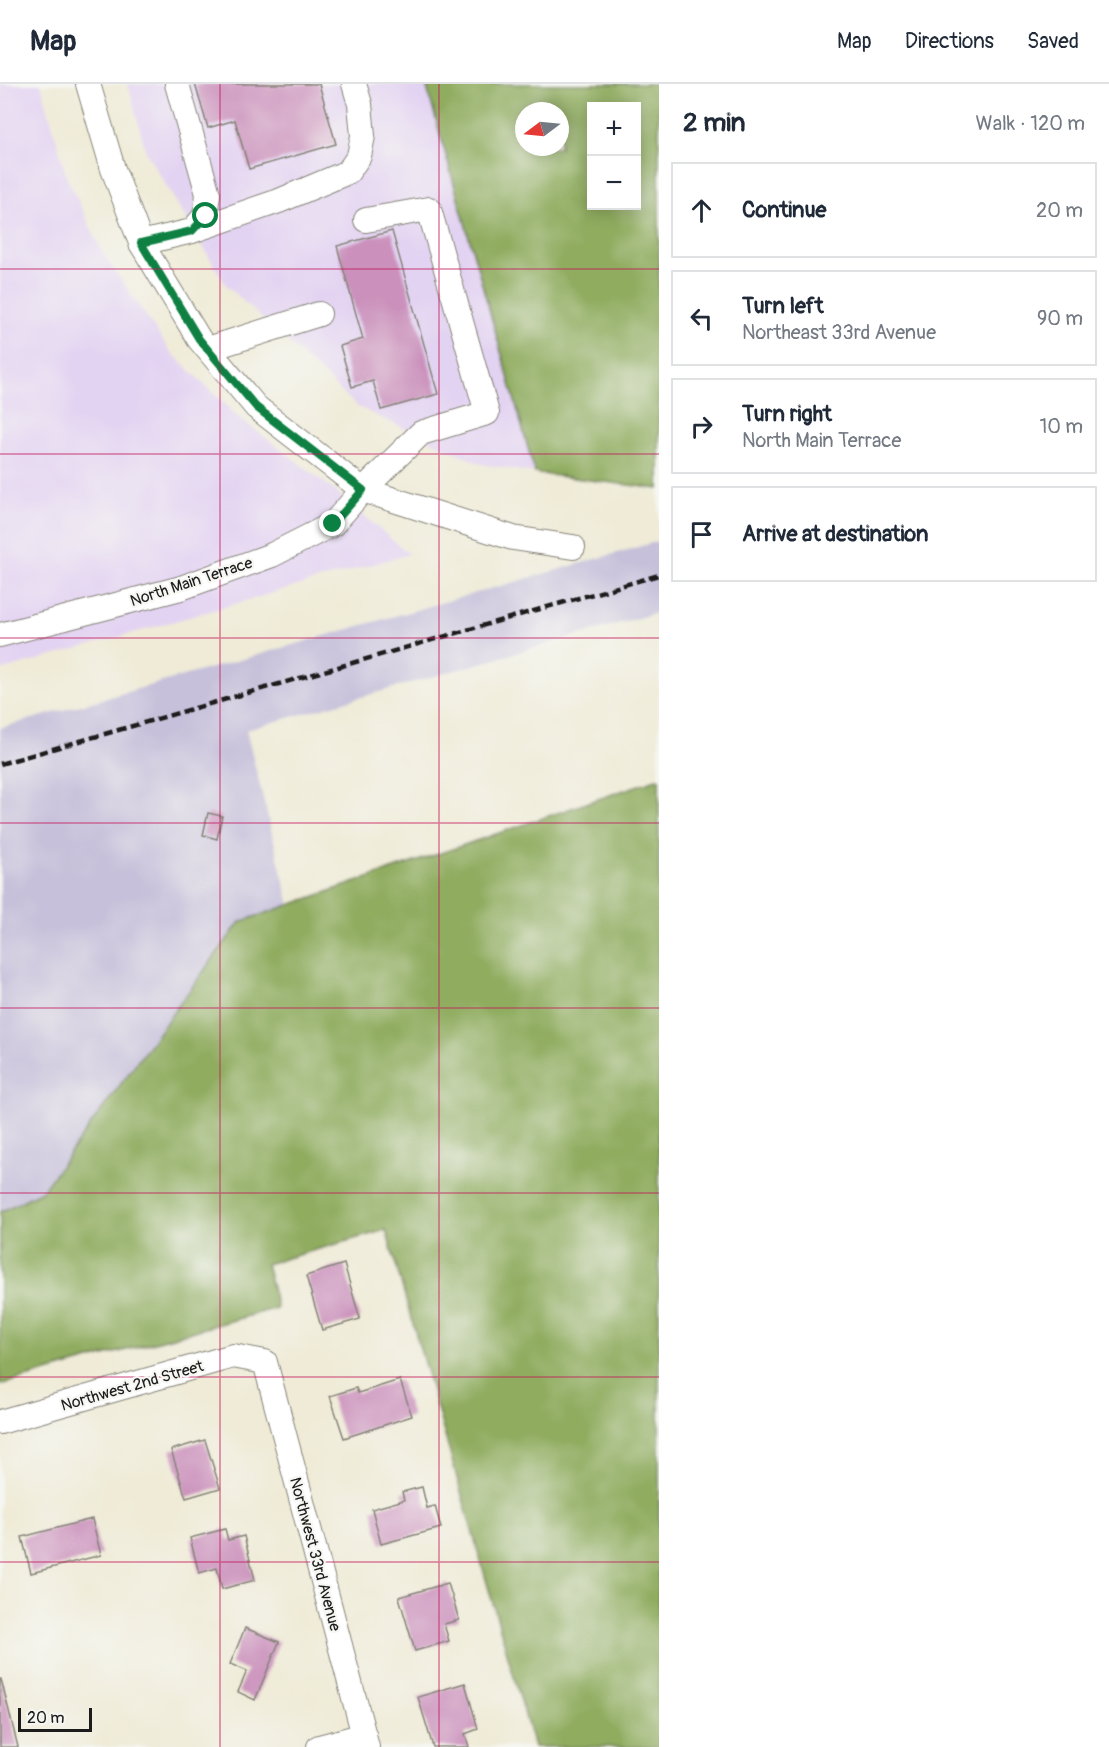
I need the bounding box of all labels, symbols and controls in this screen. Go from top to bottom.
text: Map [30,24,76,59]
text: Map [837,28,872,55]
text: Directions [905,28,994,55]
text: Saved [1027,28,1079,55]
north arrow [515,102,569,156]
map controls [587,102,641,210]
button: + [587,102,641,156]
text: 2 min [683,107,745,139]
text: Walk · 120 m [976,111,1085,136]
button: − [587,156,641,210]
icon: ahead [685,194,718,227]
text: Continue [742,196,826,224]
text: 20 m [1036,198,1083,223]
route start [192,202,218,228]
text: Turn left [742,292,824,320]
icon: left [685,302,718,335]
text: 90 m [1037,306,1083,331]
text: Northeast 33rd Avenue [742,320,936,345]
text: Turn right [742,400,832,428]
icon: right [685,410,718,443]
text: 10 m [1039,414,1083,439]
text: North Main Terrace [742,428,901,453]
route end [319,510,345,536]
icon: arrive [685,518,718,551]
text: Arrive at destination [742,520,928,548]
street label: North Main Terrace [128,553,255,611]
street label: Northwest 2nd Street [59,1356,206,1416]
street label: Northwest 33rd Avenue [285,1475,345,1634]
scale bar [18,1705,92,1732]
text: 20 m [27,1708,65,1728]

